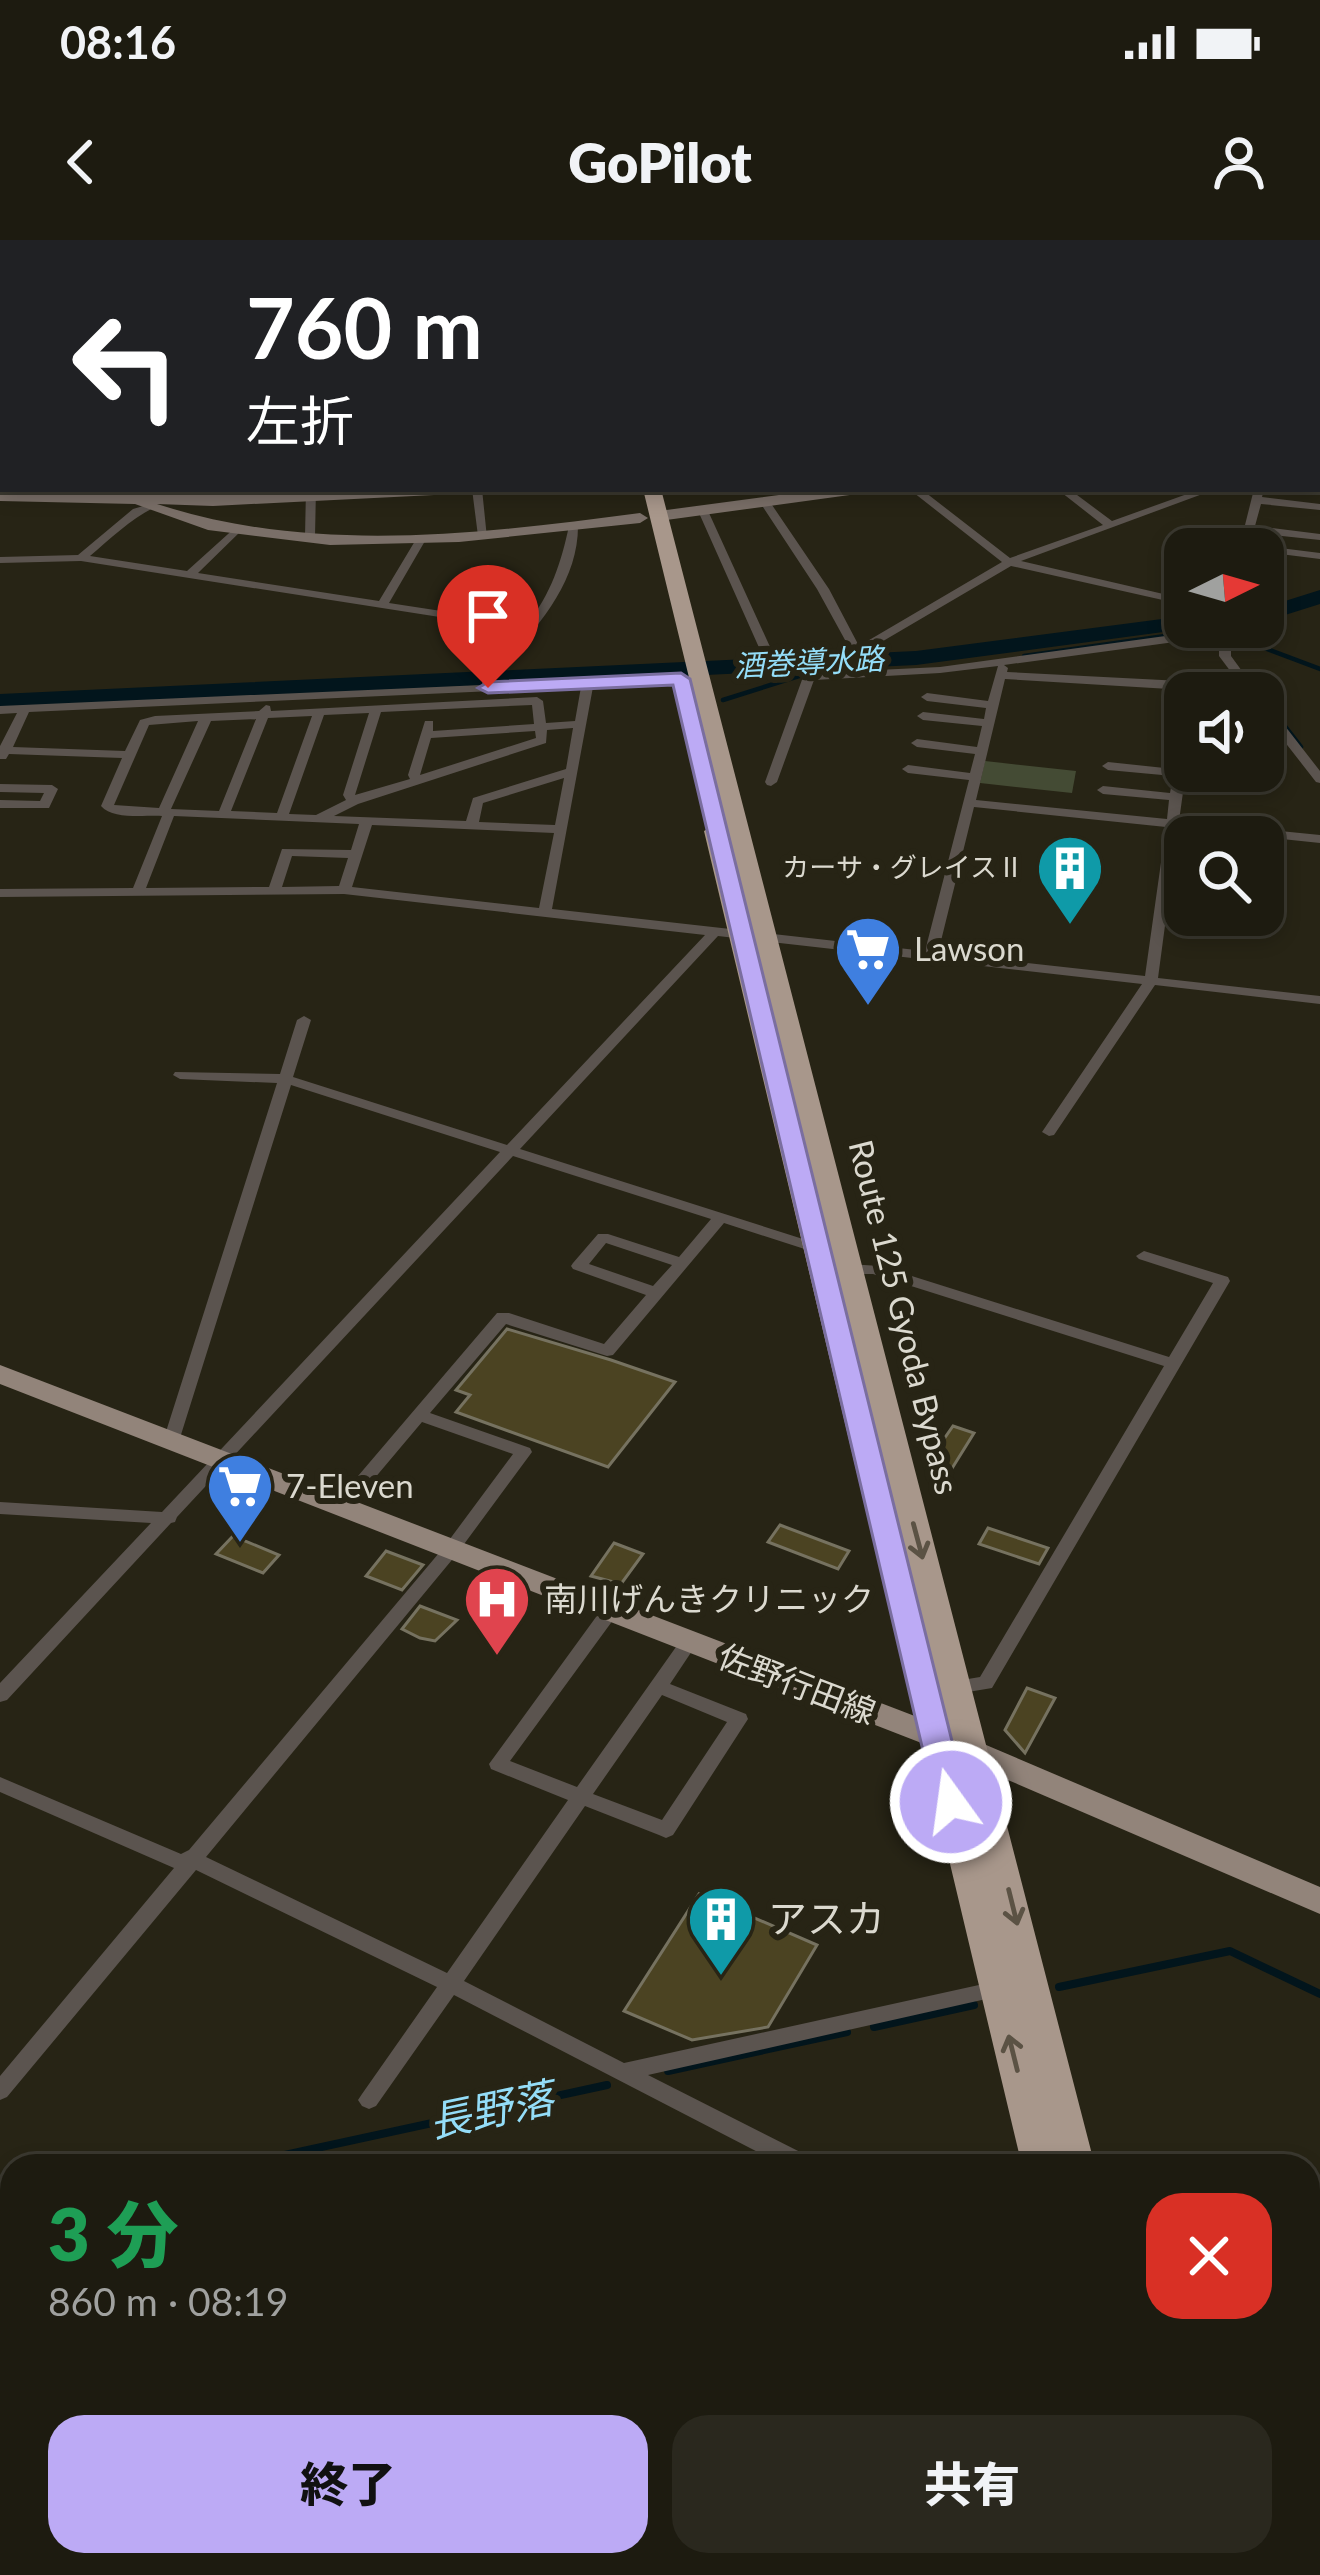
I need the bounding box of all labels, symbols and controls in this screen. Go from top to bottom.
text: 08:16 [60,15,176,69]
icon: back [48,129,114,195]
icon: person [1206,129,1272,195]
text: GoPilot [568,130,752,195]
text: 760 m [246,276,483,377]
icon: left [48,288,204,444]
text: 左折 [246,388,354,453]
north arrow [1164,528,1284,648]
map controls [1164,528,1284,936]
pin [437,565,539,688]
icon: arrive [455,583,521,649]
water label: 酒巻導水路 [733,639,888,683]
button: sound [1164,672,1284,792]
button: search [1164,816,1284,936]
building icon: カーサ・グレイスⅡ [1035,833,1105,927]
place label: カーサ・グレイスⅡ [782,850,1024,883]
supermarket icon: Lawson [833,914,903,1008]
place label: Lawson [914,928,1024,968]
street label: Route 125 Gyoda Bypass [842,1135,968,1498]
supermarket icon: 7-Eleven [205,1451,275,1545]
place label: 7-Eleven [286,1465,414,1505]
one-way arrow [909,1521,931,1559]
hospital icon: 南川げんきクリニック [462,1564,532,1658]
place label: 南川げんきクリニック [544,1578,874,1618]
street label: 佐野行田線 [713,1635,882,1731]
position arrow [888,1739,1014,1865]
building icon: アスカ [686,1884,756,1978]
one-way arrow [1003,1888,1025,1926]
place label: アスカ [768,1895,885,1941]
one-way arrow [1001,2034,1023,2072]
water label: 長野落 [424,2070,563,2147]
text: 3 分 [48,2190,178,2276]
button: close [1146,2193,1272,2319]
text: 860 m · 08:19 [48,2278,288,2324]
button: 終了 [48,2415,648,2553]
button: 共有 [672,2415,1272,2553]

